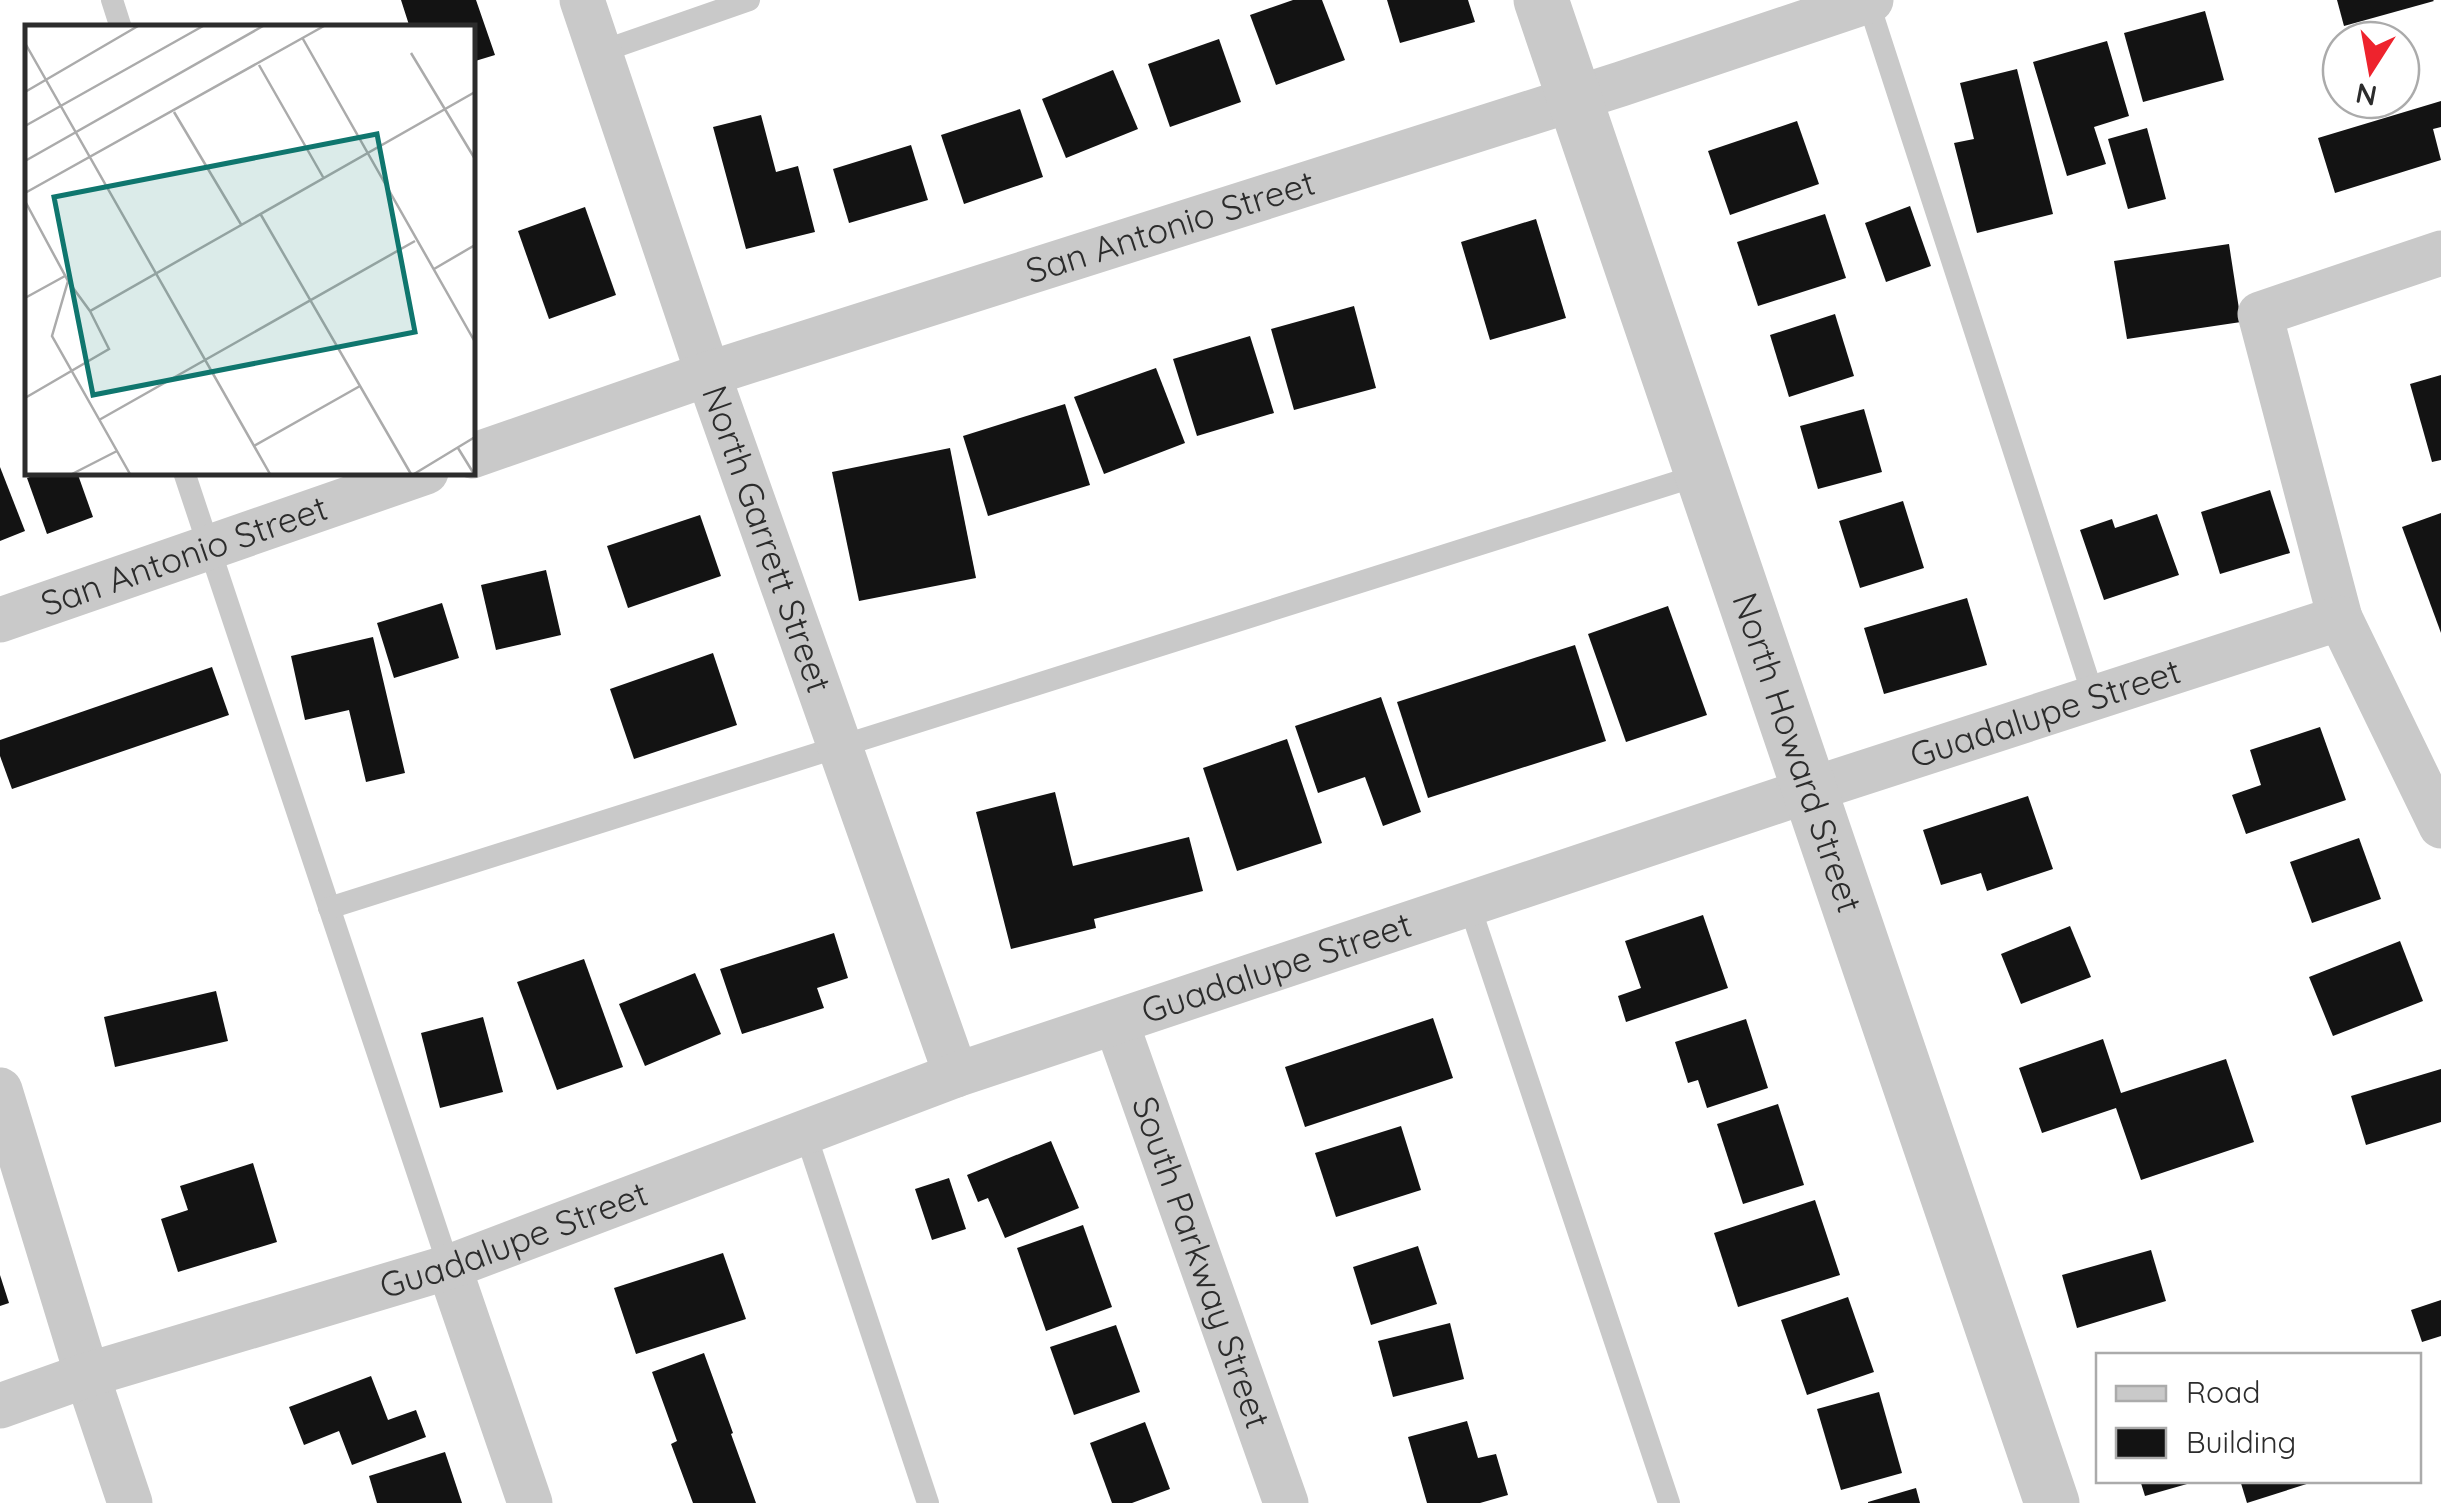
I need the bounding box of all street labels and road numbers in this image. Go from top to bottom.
street label: San Antonio Street [1020,160,1320,293]
street label: North Garrett Street [693,380,842,698]
street label: San Antonio Street [35,485,333,625]
street label: North Howard Street [1723,587,1873,918]
street label: Guadalupe Street [1904,648,2186,777]
street label: Guadalupe Street [1135,902,1417,1033]
street label: South Parkway Street [1123,1090,1281,1434]
street label: Guadalupe Street [374,1171,654,1307]

